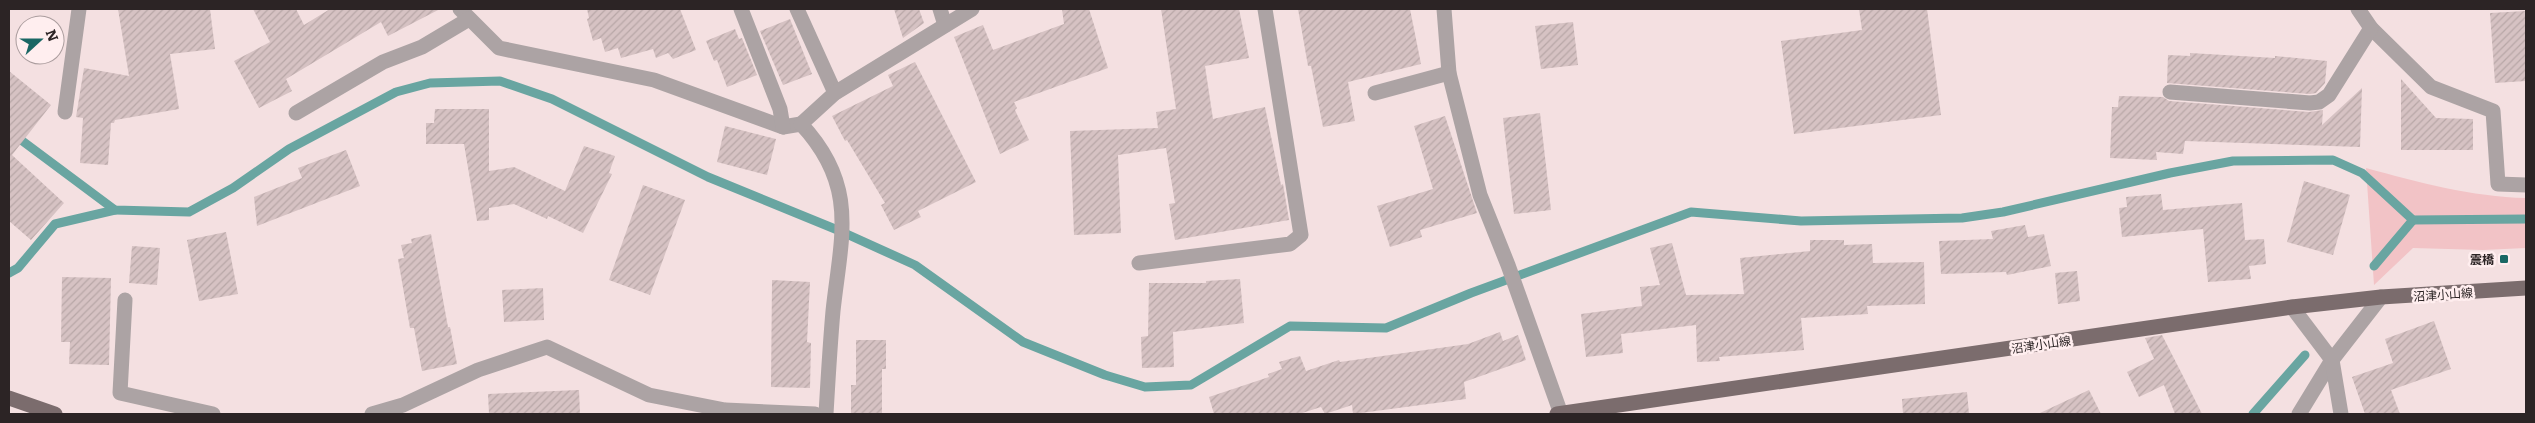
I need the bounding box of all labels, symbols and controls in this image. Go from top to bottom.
north arrow [15,15,65,65]
text: N [42,26,65,44]
place label: 震橋 [2470,250,2495,268]
marker: 震橋 [2498,253,2510,265]
street label: 沼津小山線 [2412,283,2474,305]
street label: 沼津小山線 [2010,331,2072,357]

